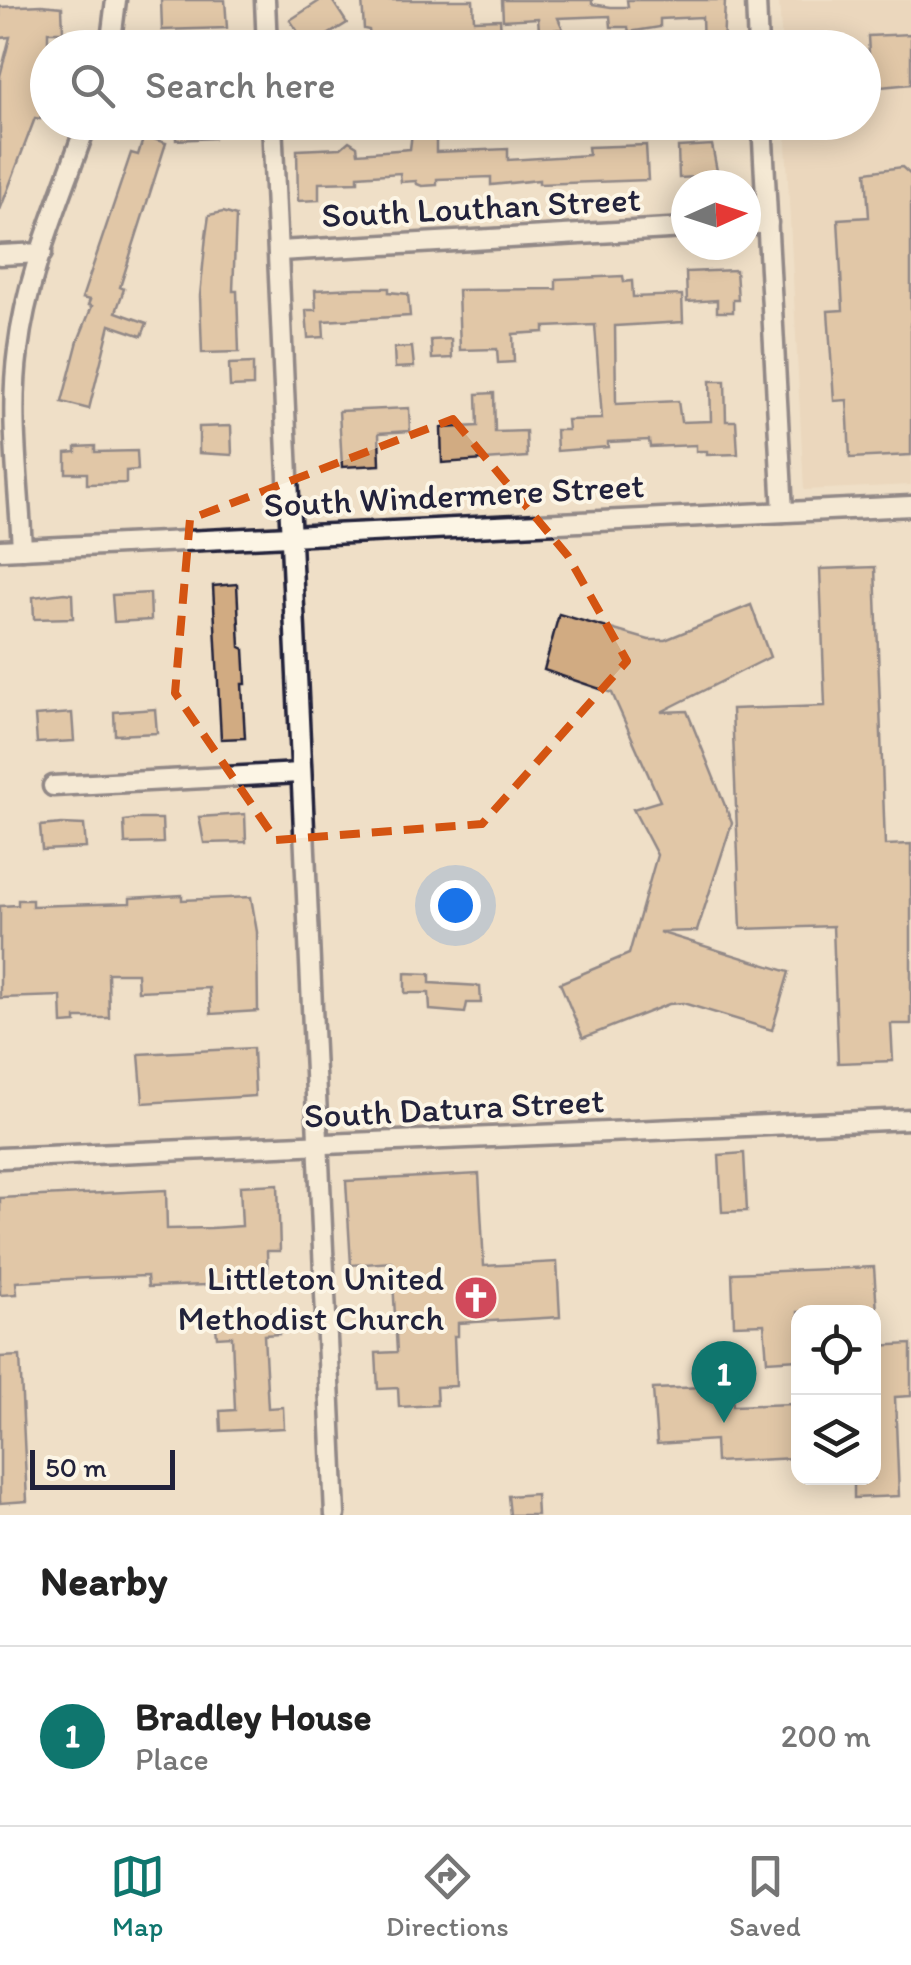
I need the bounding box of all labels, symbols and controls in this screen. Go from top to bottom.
search box [30,30,881,140]
icon: search [65,58,120,113]
text: Search here [145,62,336,108]
north arrow [671,170,761,260]
street label: South Louthan Street [320,178,642,236]
street label: South Windermere Street [263,464,645,526]
your location [430,880,481,931]
street label: South Datura Street [303,1079,605,1137]
place label: Littleton United Methodist Church [178,1257,444,1339]
church icon: Littleton United Methodist Church [453,1275,499,1321]
map controls [791,1305,881,1485]
button: locate [791,1305,881,1395]
pin: 1 [692,1340,756,1423]
button: layers [791,1395,881,1485]
scale bar [30,1445,175,1490]
text: 50 m [45,1450,107,1484]
text: Nearby [40,1555,167,1606]
text: Bradley House [135,1694,372,1740]
text: 1 [65,1717,80,1755]
text: 200 m [781,1717,871,1755]
text: Place [135,1740,209,1778]
tab: Map [110,1849,165,1943]
tab: Directions [386,1849,509,1943]
tab: Saved [729,1849,801,1943]

